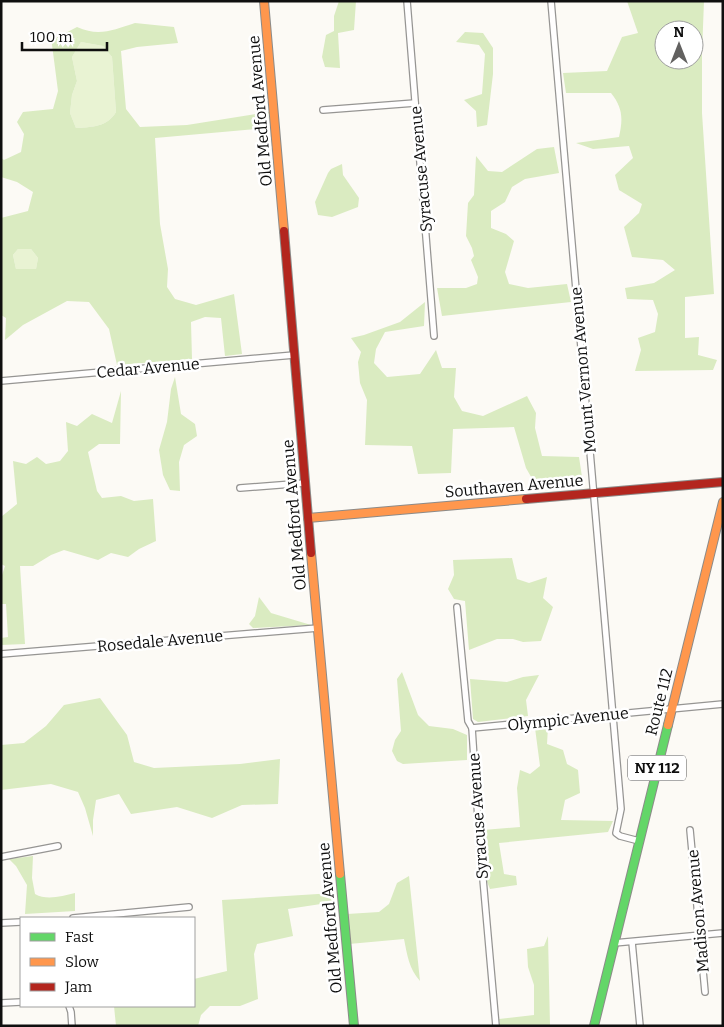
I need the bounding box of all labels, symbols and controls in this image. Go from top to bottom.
scale bar [22,20,108,52]
north arrow [654,20,704,70]
text: N [674,24,685,41]
text: 100 m [30,28,73,46]
street label: Old Medford Avenue [244,35,276,187]
street label: Syracuse Avenue [406,105,436,233]
street label: Mount Vernon Avenue [566,286,600,454]
street label: Cedar Avenue [96,354,200,382]
street label: Old Medford Avenue [278,439,310,591]
street label: Southaven Avenue [444,470,584,502]
street label: Rosedale Avenue [96,626,224,656]
street label: Route 112 [641,666,677,738]
street label: Olympic Avenue [506,703,630,735]
street label: Syracuse Avenue [464,752,492,880]
road number: NY 112 [628,756,686,780]
street label: Old Medford Avenue [314,842,346,994]
street label: Madison Avenue [683,849,713,973]
legend [20,917,195,1007]
text: Fast [65,928,94,946]
text: Slow [65,953,100,971]
text: Jam [64,978,93,996]

